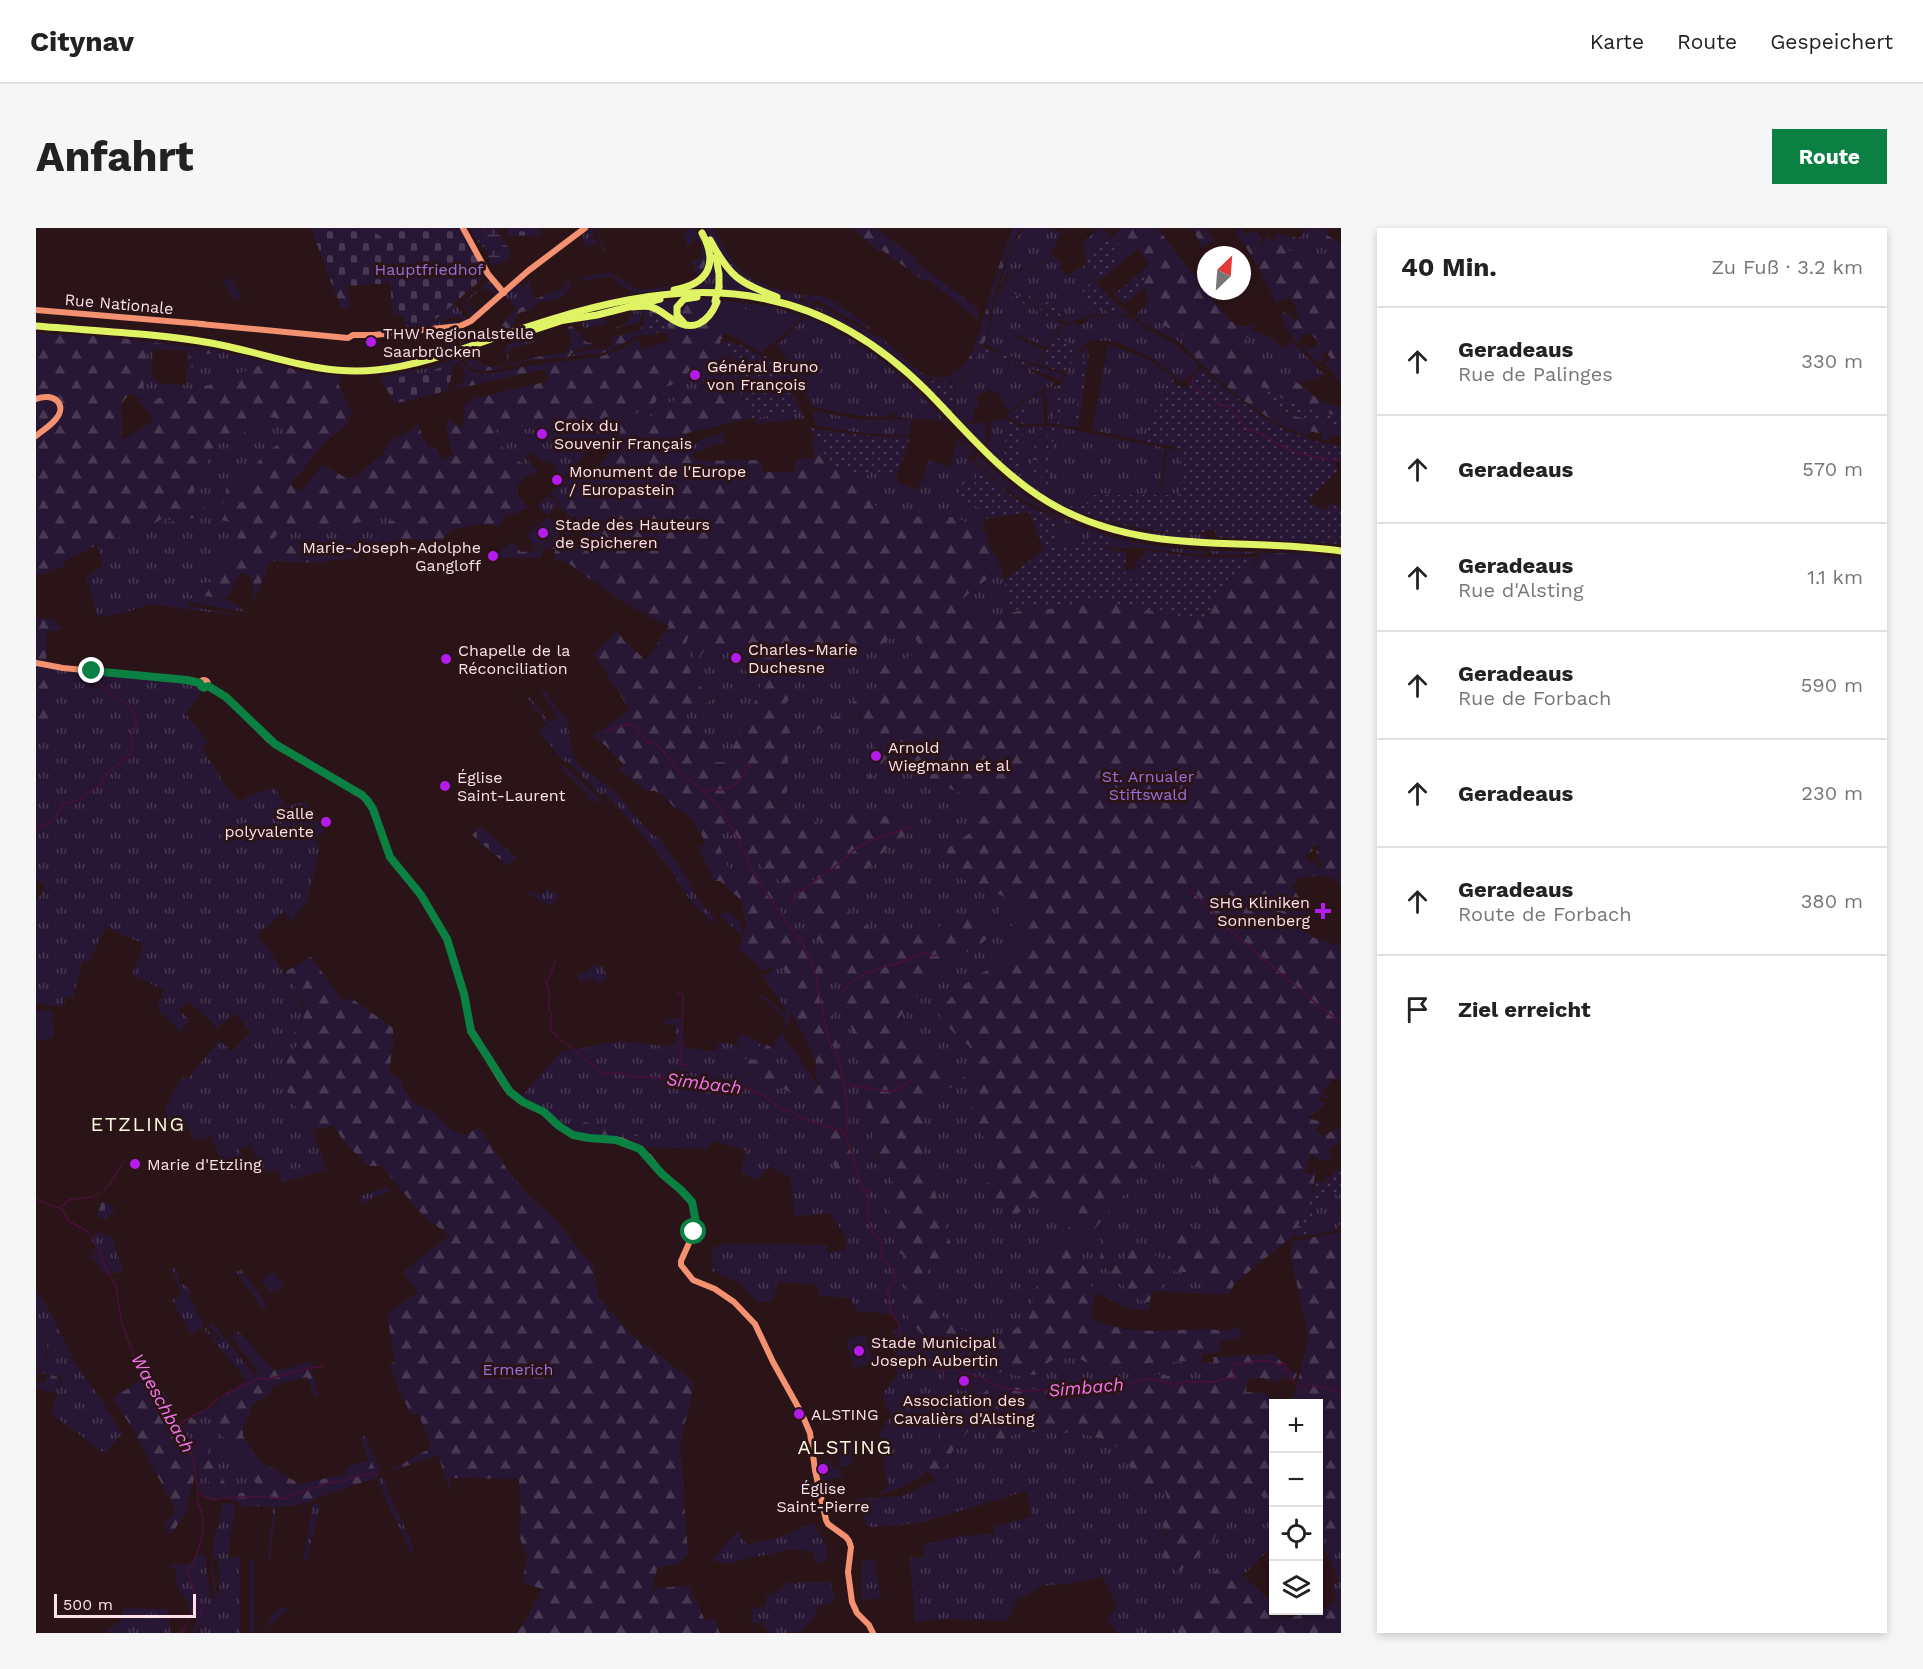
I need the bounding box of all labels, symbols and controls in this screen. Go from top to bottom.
text: Citynav [30,25,134,58]
text: Karte [1590,29,1644,54]
text: Route [1677,29,1737,54]
text: Gespeichert [1770,29,1893,54]
button: Route [1772,129,1887,184]
text: Anfahrt [36,132,194,181]
north arrow [1197,246,1251,300]
text: 40 Min. [1401,252,1497,282]
text: Zu Fuß · 3.2 km [1712,255,1863,279]
park label: Hauptfriedhof [375,260,484,279]
street label: Rue Nationale [64,290,174,318]
place label: THW Regionalstelle Saarbrücken [383,324,534,361]
marker: THW Regionalstelle Saarbrücken [364,335,378,349]
text: Geradeaus [1458,337,1573,362]
icon: ahead [1401,345,1434,378]
text: 330 m [1801,349,1863,373]
place label: Général Bruno von François [707,357,818,394]
text: Rue de Palinges [1458,362,1613,386]
marker: Général Bruno von François [688,368,702,382]
place label: Croix du Souvenir Français [554,416,692,453]
marker: Croix du Souvenir Français [535,427,549,441]
icon: ahead [1401,453,1434,486]
text: Geradeaus [1458,457,1573,482]
text: 570 m [1802,457,1863,481]
place label: Monument de l'Europe / Europastein [569,462,746,499]
marker: Monument de l'Europe / Europastein [550,473,564,487]
place label: Stade des Hauteurs de Spicheren [555,515,710,552]
marker: Stade des Hauteurs de Spicheren [536,526,550,540]
place label: Marie-Joseph-Adolphe Gangloff [302,538,481,575]
marker: Marie-Joseph-Adolphe Gangloff [486,549,500,563]
text: Geradeaus [1458,553,1573,578]
icon: ahead [1401,561,1434,594]
text: 1.1 km [1807,565,1863,589]
text: Rue d'Alsting [1458,578,1584,602]
place label: Charles-Marie Duchesne [748,640,858,677]
place label: Chapelle de la Réconciliation [458,641,570,678]
marker: Charles-Marie Duchesne [729,651,743,665]
marker: Chapelle de la Réconciliation [439,652,453,666]
route end [78,657,104,683]
text: Geradeaus [1458,661,1573,686]
icon: ahead [1401,669,1434,702]
text: 590 m [1801,673,1863,697]
text: Rue de Forbach [1458,686,1611,710]
place label: Arnold Wiegmann et al [888,738,1010,775]
marker: Arnold Wiegmann et al [869,749,883,763]
park label: St. Arnualer Stiftswald [1102,767,1195,804]
place label: Église Saint-Laurent [457,768,566,805]
icon: ahead [1401,777,1434,810]
marker: Église Saint-Laurent [438,779,452,793]
text: Geradeaus [1458,781,1573,806]
text: 230 m [1801,781,1863,805]
place label: Salle polyvalente [225,804,314,841]
marker: Salle polyvalente [319,815,333,829]
text: Geradeaus [1458,877,1573,902]
icon: ahead [1401,885,1434,918]
text: 380 m [1801,889,1863,913]
place label: SHG Kliniken Sonnenberg [1209,893,1310,930]
marker: SHG Kliniken Sonnenberg [1314,902,1332,920]
text: Route de Forbach [1458,902,1632,926]
icon: arrive [1401,993,1434,1026]
text: Ziel erreicht [1458,997,1591,1022]
water label: Simbach [665,1068,743,1098]
district label: ETZLING [91,1112,185,1136]
place label: Marie d'Etzling [147,1155,262,1174]
marker: Marie d'Etzling [128,1157,142,1171]
route start [680,1218,706,1244]
place label: Stade Municipal Joseph Aubertin [871,1333,998,1370]
marker: Stade Municipal Joseph Aubertin [852,1344,866,1358]
water label: Waeschbach [127,1350,199,1456]
park label: Ermerich [483,1360,553,1379]
water label: Simbach [1047,1373,1125,1401]
marker: Association des Cavalièrs d'Alsting [957,1374,971,1388]
place label: Association des Cavalièrs d'Alsting [894,1391,1035,1428]
map controls [1269,1399,1323,1615]
button: + [1269,1399,1323,1453]
place label: ALSTING [811,1405,879,1424]
marker: ALSTING [792,1407,806,1421]
district label: ALSTING [797,1435,893,1459]
button: − [1269,1453,1323,1507]
marker: Église Saint-Pierre [816,1462,830,1476]
place label: Église Saint-Pierre [776,1479,870,1516]
button: locate [1269,1507,1323,1561]
button: layers [1269,1561,1323,1615]
scale bar [54,1591,196,1618]
text: 500 m [63,1595,113,1614]

